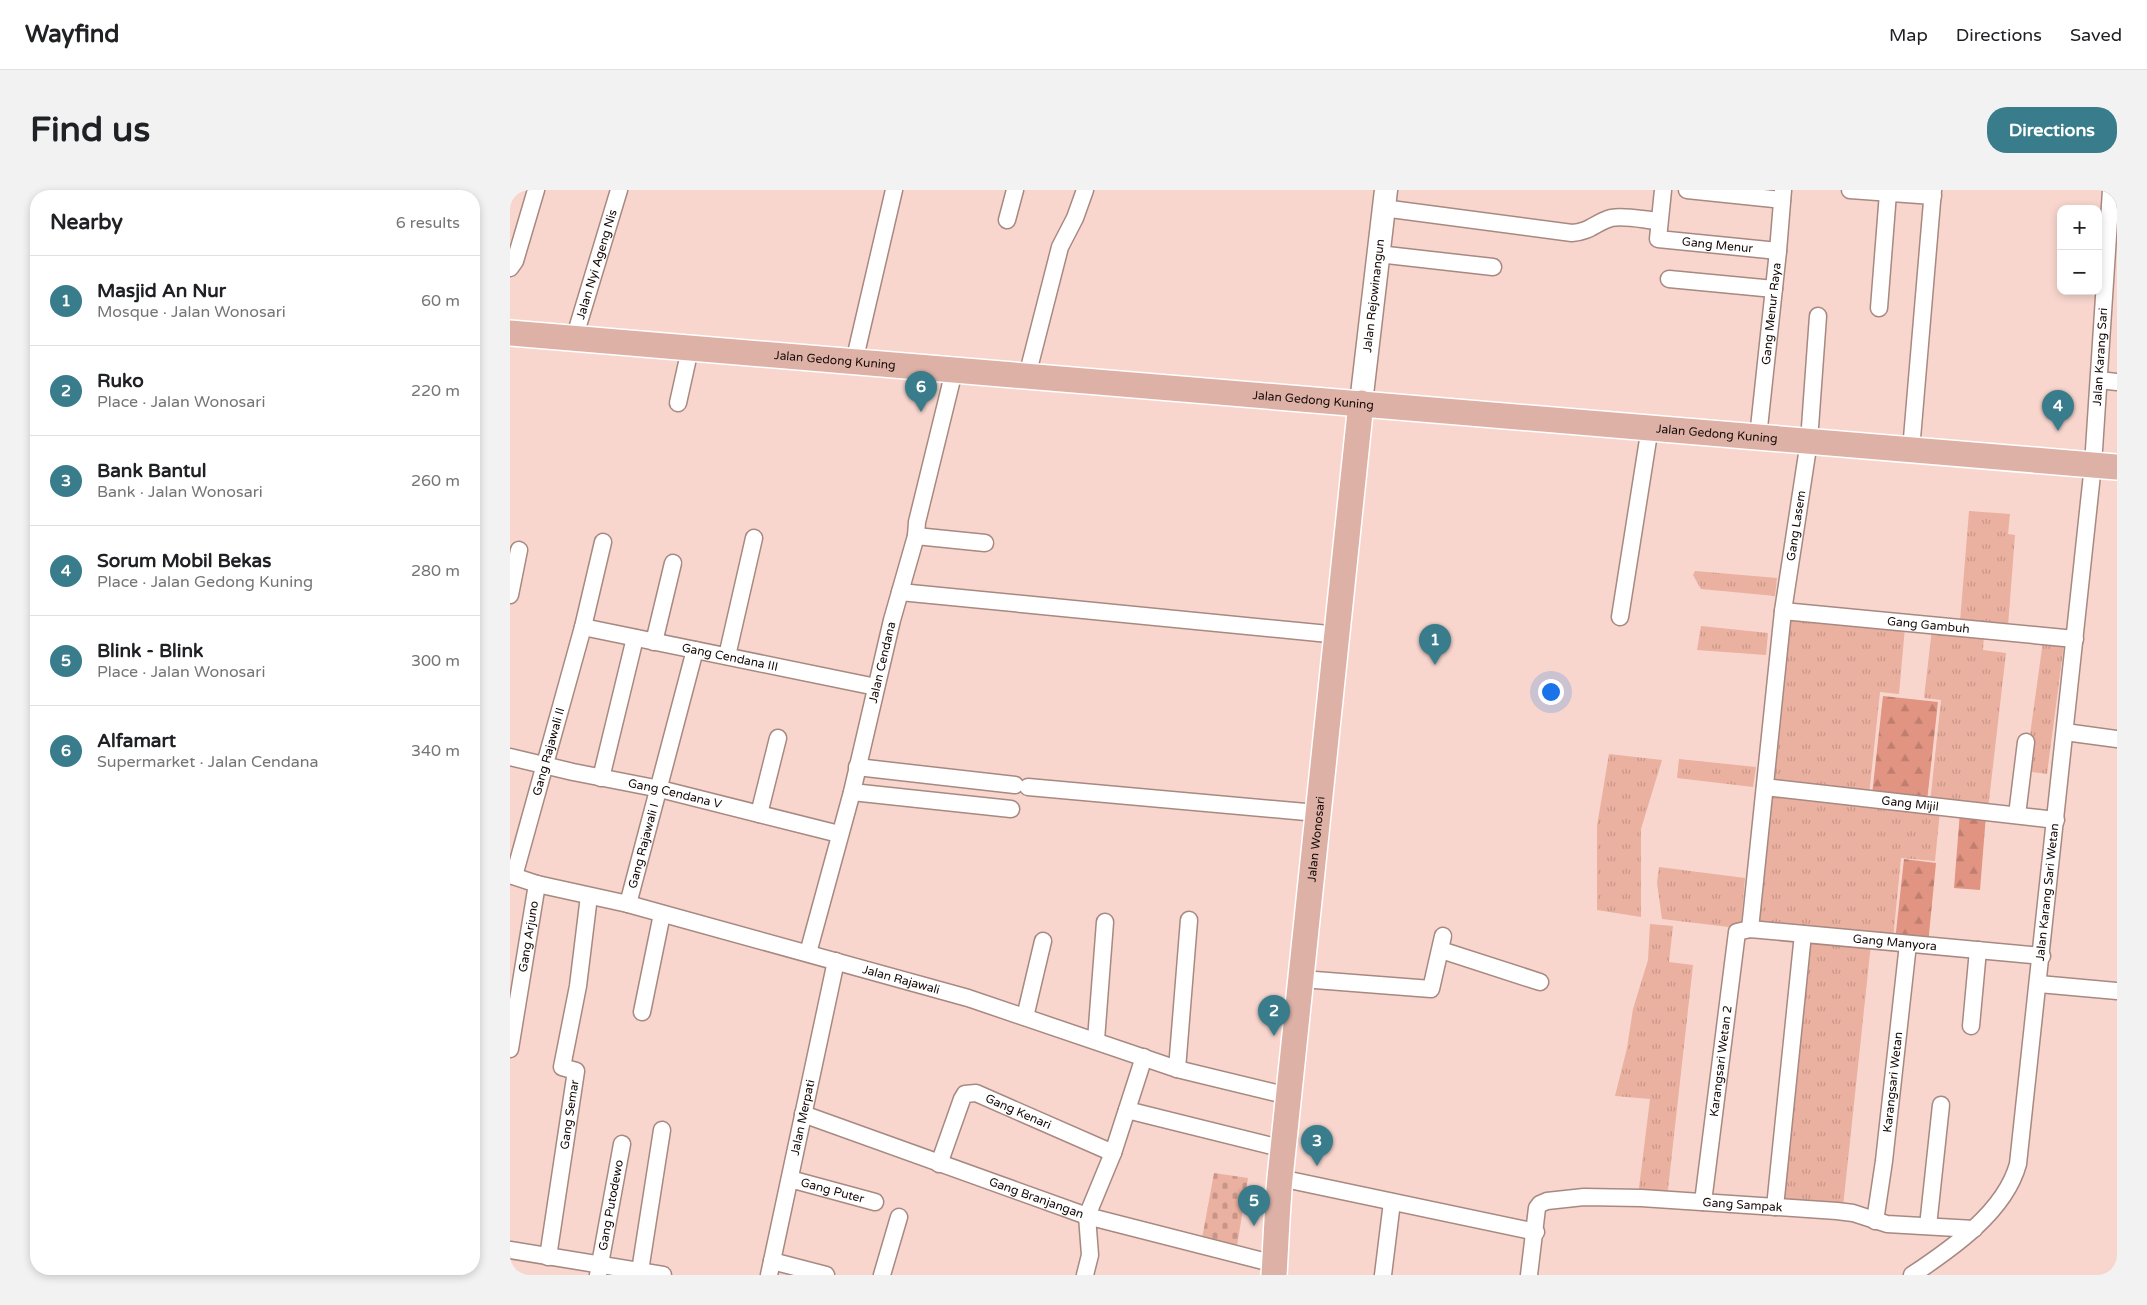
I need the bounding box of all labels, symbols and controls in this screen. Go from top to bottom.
text: Wayfind [25,20,120,49]
text: Map [1889,24,1928,46]
text: Directions [1956,24,2042,46]
text: Saved [2070,24,2122,46]
button: Directions [1987,107,2117,153]
text: Find us [30,109,150,151]
map controls [2057,205,2102,295]
button: + [2057,205,2102,250]
street label: Jalan Nyi Ageng Nis [573,207,620,321]
text: Nearby [50,210,123,235]
text: 6 results [396,213,460,233]
street label: Gang Menur [1681,234,1754,255]
street label: Jalan Rejowinangun [1360,238,1387,353]
button: − [2057,250,2102,295]
street label: Gang Menur Raya [1759,262,1784,366]
text: Masjid An Nur [97,280,226,302]
text: 1 [61,291,71,311]
text: 60 m [421,291,460,311]
text: Mosque · Jalan Wonosari [97,302,286,322]
street label: Jalan Karang Sari [2090,307,2110,406]
street label: Jalan Gedong Kuning [774,348,896,372]
text: Ruko [97,370,144,392]
pin: 6 [905,371,937,412]
text: 2 [61,381,71,401]
text: 220 m [411,381,460,401]
street label: Jalan Gedong Kuning [1252,388,1375,412]
pin: 4 [2042,390,2074,431]
text: Place · Jalan Wonosari [97,392,265,412]
street label: Jalan Gedong Kuning [1656,422,1778,446]
text: Bank Bantul [97,460,206,482]
text: 3 [61,471,71,491]
text: 260 m [411,471,460,491]
text: Bank · Jalan Wonosari [97,482,263,502]
street label: Gang Lasem [1784,489,1808,562]
text: Sorum Mobil Bekas [97,550,271,572]
text: 4 [61,561,71,581]
text: 280 m [411,561,460,581]
text: Place · Jalan Gedong Kuning [97,572,313,592]
street label: Gang Gambuh [1886,614,1970,636]
street label: Jalan Cendana [866,620,898,704]
pin: 1 [1419,624,1451,665]
text: Blink - Blink [97,640,203,662]
street label: Gang Cendana III [681,640,779,674]
text: 5 [61,651,71,671]
text: 300 m [411,651,460,671]
text: Place · Jalan Wonosari [97,662,265,682]
your location [1538,679,1564,705]
street label: Gang Rajawali II [530,706,567,797]
text: Alfamart [97,730,176,752]
text: 6 [61,741,71,761]
text: 340 m [411,741,460,761]
text: Supermarket · Jalan Cendana [97,752,319,772]
street label: Gang Cendana V [627,776,724,811]
street label: Gang Mijil [1881,793,1939,814]
street label: Jalan Wonosari [1305,796,1328,883]
street label: Gang Rajawali I [625,802,661,890]
street label: Jalan Karang Sari Wetan [2033,823,2062,962]
street label: Gang Arjuno [516,900,541,973]
street label: Gang Manyora [1852,932,1938,953]
street label: Jalan Rajawali [861,962,941,997]
pin: 2 [1258,995,1290,1036]
street label: Karangsari Wetan 2 [1707,1005,1735,1118]
street label: Karangsari Wetan [1880,1031,1905,1133]
street label: Gang Semar [557,1078,582,1150]
street label: Jalan Merpati [788,1078,817,1157]
street label: Gang Kenari [983,1091,1053,1132]
pin: 3 [1301,1125,1333,1166]
street label: Gang Putodewo [596,1159,626,1252]
street label: Gang Branjangan [987,1174,1086,1221]
street label: Gang Puter [799,1175,866,1206]
pin: 5 [1238,1185,1270,1226]
street label: Gang Sampak [1702,1195,1783,1214]

